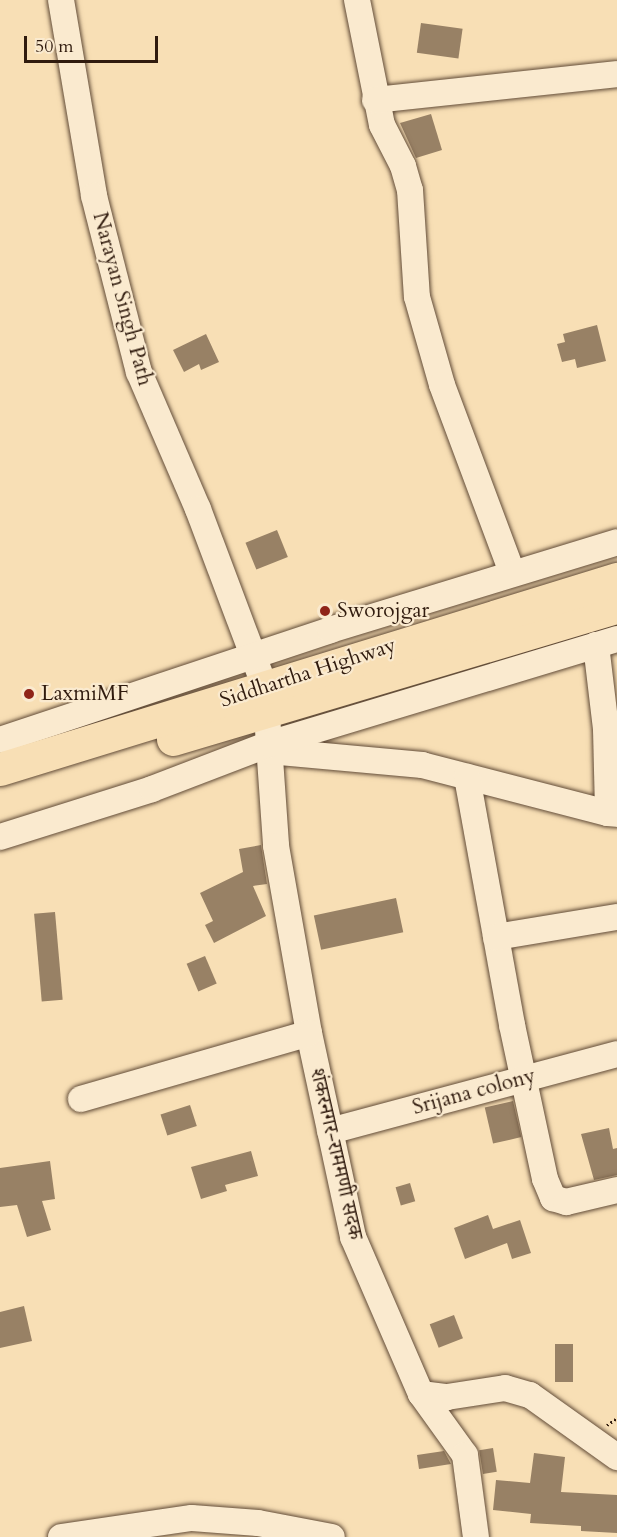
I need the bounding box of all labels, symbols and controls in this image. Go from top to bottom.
scale bar [27,24,160,62]
text: 50 m [35,34,74,59]
street label: Narayan Singh Path [87,210,157,388]
place label: Sworojgar [337,598,429,624]
marker: Sworojgar [318,604,332,618]
street label: Siddhartha Highway [217,633,399,713]
place label: LaxmiMF [41,681,129,707]
marker: LaxmiMF [22,687,36,701]
street label: Srijana colony [410,1063,538,1121]
street label: शंकरनगर-राममणी सदक [304,1066,368,1242]

